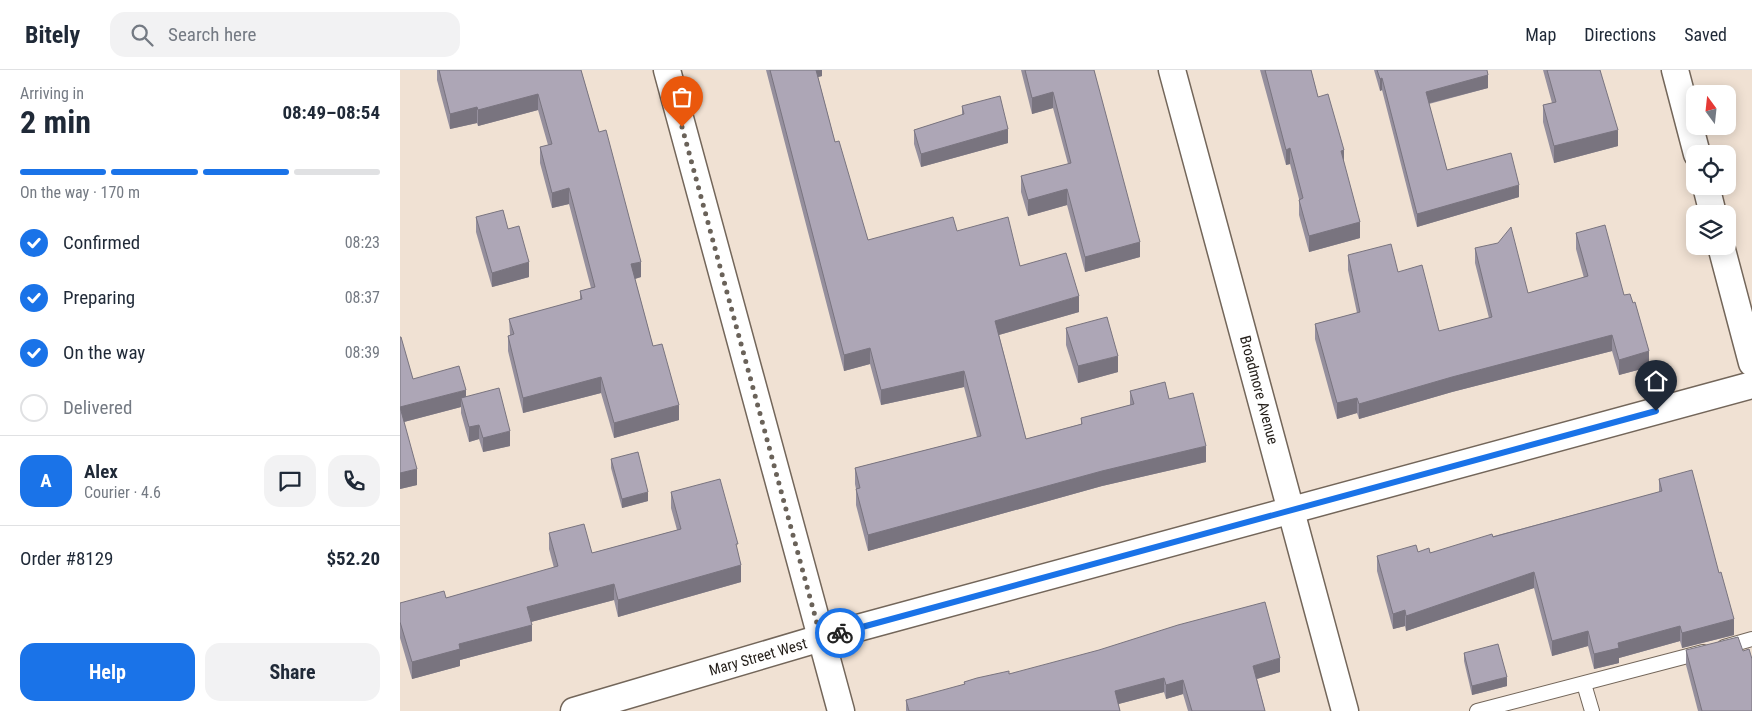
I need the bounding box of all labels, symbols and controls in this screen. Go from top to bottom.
search box [110,12,460,57]
text: Bitely [25,21,80,49]
icon: search [128,21,156,49]
text: Search here [168,23,256,46]
text: Map [1525,24,1556,45]
text: Directions [1584,24,1656,45]
text: Saved [1684,24,1727,45]
pin [661,76,703,127]
icon: bag [668,83,696,111]
text: Arriving in [20,84,84,103]
north arrow [1686,85,1736,135]
map controls [1686,85,1736,255]
text: 08:49–08:54 [282,101,380,124]
text: 2 min [20,103,91,141]
button: locate [1686,145,1736,195]
text: On the way · 170 m [20,183,140,202]
button: layers [1686,205,1736,255]
icon: check [20,229,48,257]
text: Confirmed [63,231,140,254]
text: 08:23 [345,233,380,252]
icon: check [20,284,48,312]
text: Preparing [63,286,135,309]
text: 08:37 [345,288,380,307]
street label: Broadmore Avenue [1236,334,1282,446]
icon: check [20,339,48,367]
text: On the way [63,341,145,364]
text: 08:39 [345,343,380,362]
pin [1635,360,1677,411]
icon: home [1642,367,1670,395]
text: Delivered [63,396,132,419]
button: chat [264,455,316,507]
button: phone [328,455,380,507]
text: Alex [84,460,118,483]
text: A [40,469,52,492]
text: Courier · 4.6 [84,483,161,502]
text: Order #8129 [20,547,113,570]
text: $52.20 [326,547,380,570]
courier [815,608,865,658]
icon: bike [826,619,854,647]
street label: Mary Street West [707,634,809,680]
button: Help [20,643,195,701]
button: Share [205,643,380,701]

